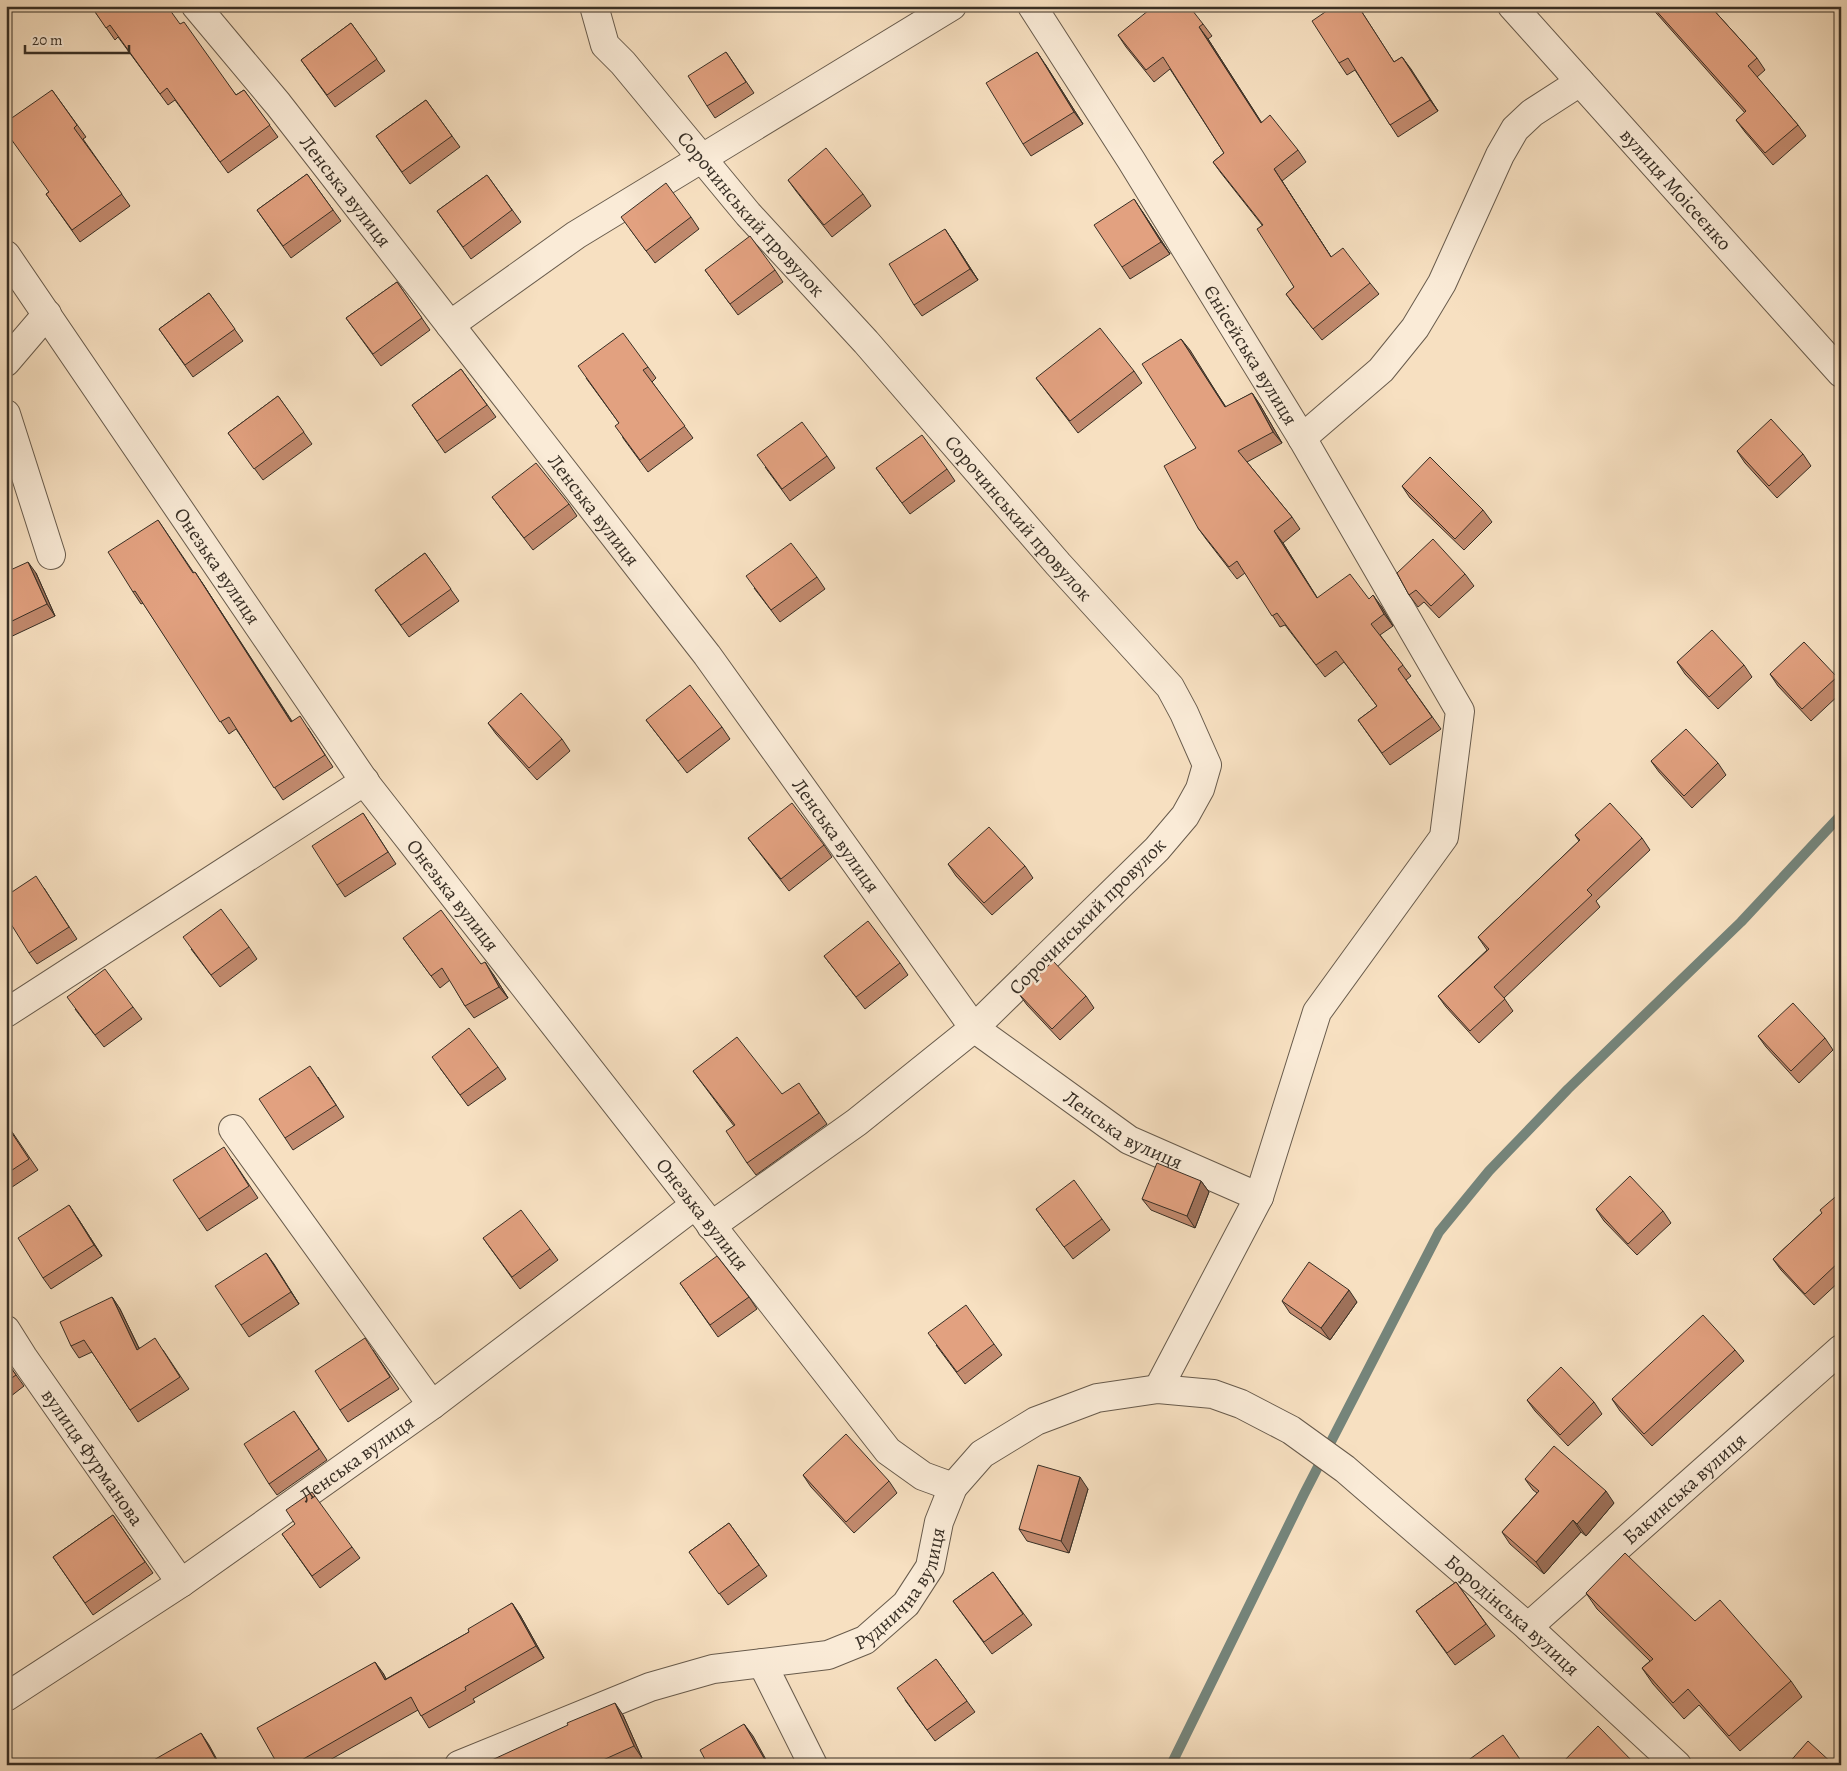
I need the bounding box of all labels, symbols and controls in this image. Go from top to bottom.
scale bar [25,22,129,54]
text: 20 m [32,30,63,50]
street label: вулиця Моісеєнко [1614,123,1738,257]
street label: Сорочинський провулок [671,126,831,303]
street label: Ленська вулиця [293,130,397,253]
street label: Єнісейська вулиця [1197,280,1304,431]
street label: Сорочинський провулок [938,429,1098,607]
street label: Ленська вулиця [541,448,646,572]
street label: Онезька вулиця [168,502,267,630]
street label: Ленська вулиця [785,773,886,898]
street label: Сорочинський провулок [1003,832,1172,1001]
street label: Онезька вулиця [400,833,505,957]
street label: Ленська вулиця [1058,1084,1187,1176]
street label: Онезька вулиця [650,1152,755,1276]
street label: вулиця Фурманова [35,1383,150,1532]
street label: Ленська вулиця [294,1409,420,1509]
street label: Бакинська вулиця [1617,1427,1752,1551]
street label: Руднична вулиця [851,1525,952,1657]
street label: Бородінська вулиця [1439,1548,1585,1682]

